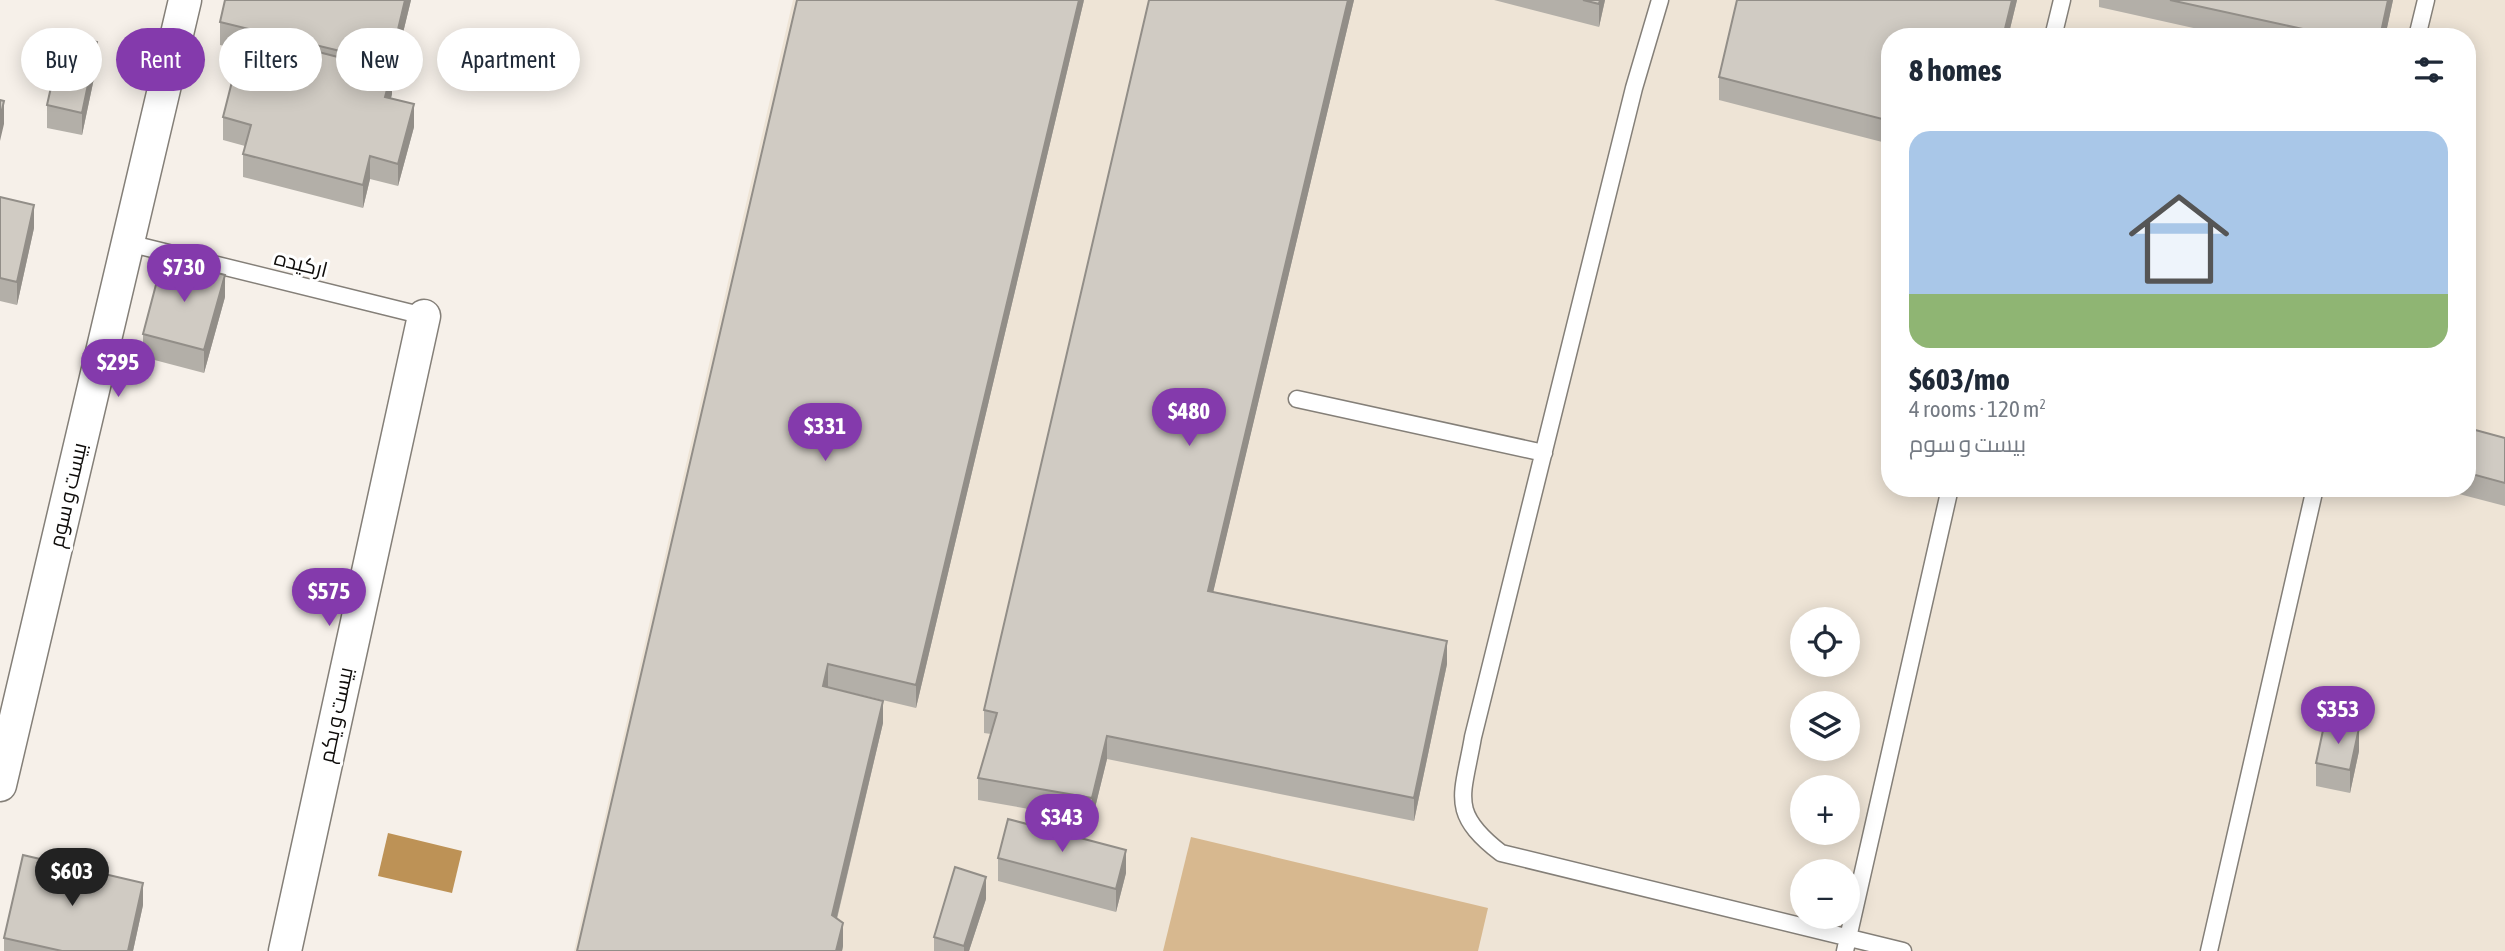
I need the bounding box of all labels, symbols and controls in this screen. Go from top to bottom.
chip: Buy [21,28,102,91]
chip: Rent [116,28,205,91]
chip: Filters [219,28,322,91]
chip: New [336,28,423,91]
chip: Apartment [437,28,580,91]
icon: filters [2410,51,2448,89]
text: 8 homes [1909,53,2002,87]
icon: home [2116,176,2242,302]
pin: $730 [143,244,225,304]
street label: ارکیده [272,245,330,282]
text: $730 [163,254,205,280]
pin: $295 [77,340,159,399]
text: $295 [97,349,139,375]
text: $603/mo [1909,362,2010,396]
pin: $480 [1148,388,1230,448]
text: 4 rooms · 120 m² [1909,396,2046,422]
text: $480 [1168,398,1210,424]
pin: $331 [784,404,866,463]
text: $331 [804,413,846,439]
text: بیست و سوم [1909,431,2026,457]
street label: بیست و سوم [43,440,94,550]
pin: $575 [288,568,370,628]
text: $575 [308,578,350,604]
map controls [1790,607,1860,929]
button: locate [1790,607,1860,677]
street label: بیست و یکم [313,665,360,766]
pin: $353 [2297,686,2379,746]
button: layers [1790,691,1860,761]
text: $353 [2317,696,2359,722]
button: + [1790,775,1860,845]
pin: $343 [1021,794,1103,854]
text: $343 [1041,804,1083,830]
pin: $603 [31,848,113,908]
text: $603 [51,858,93,884]
button: − [1790,859,1860,929]

